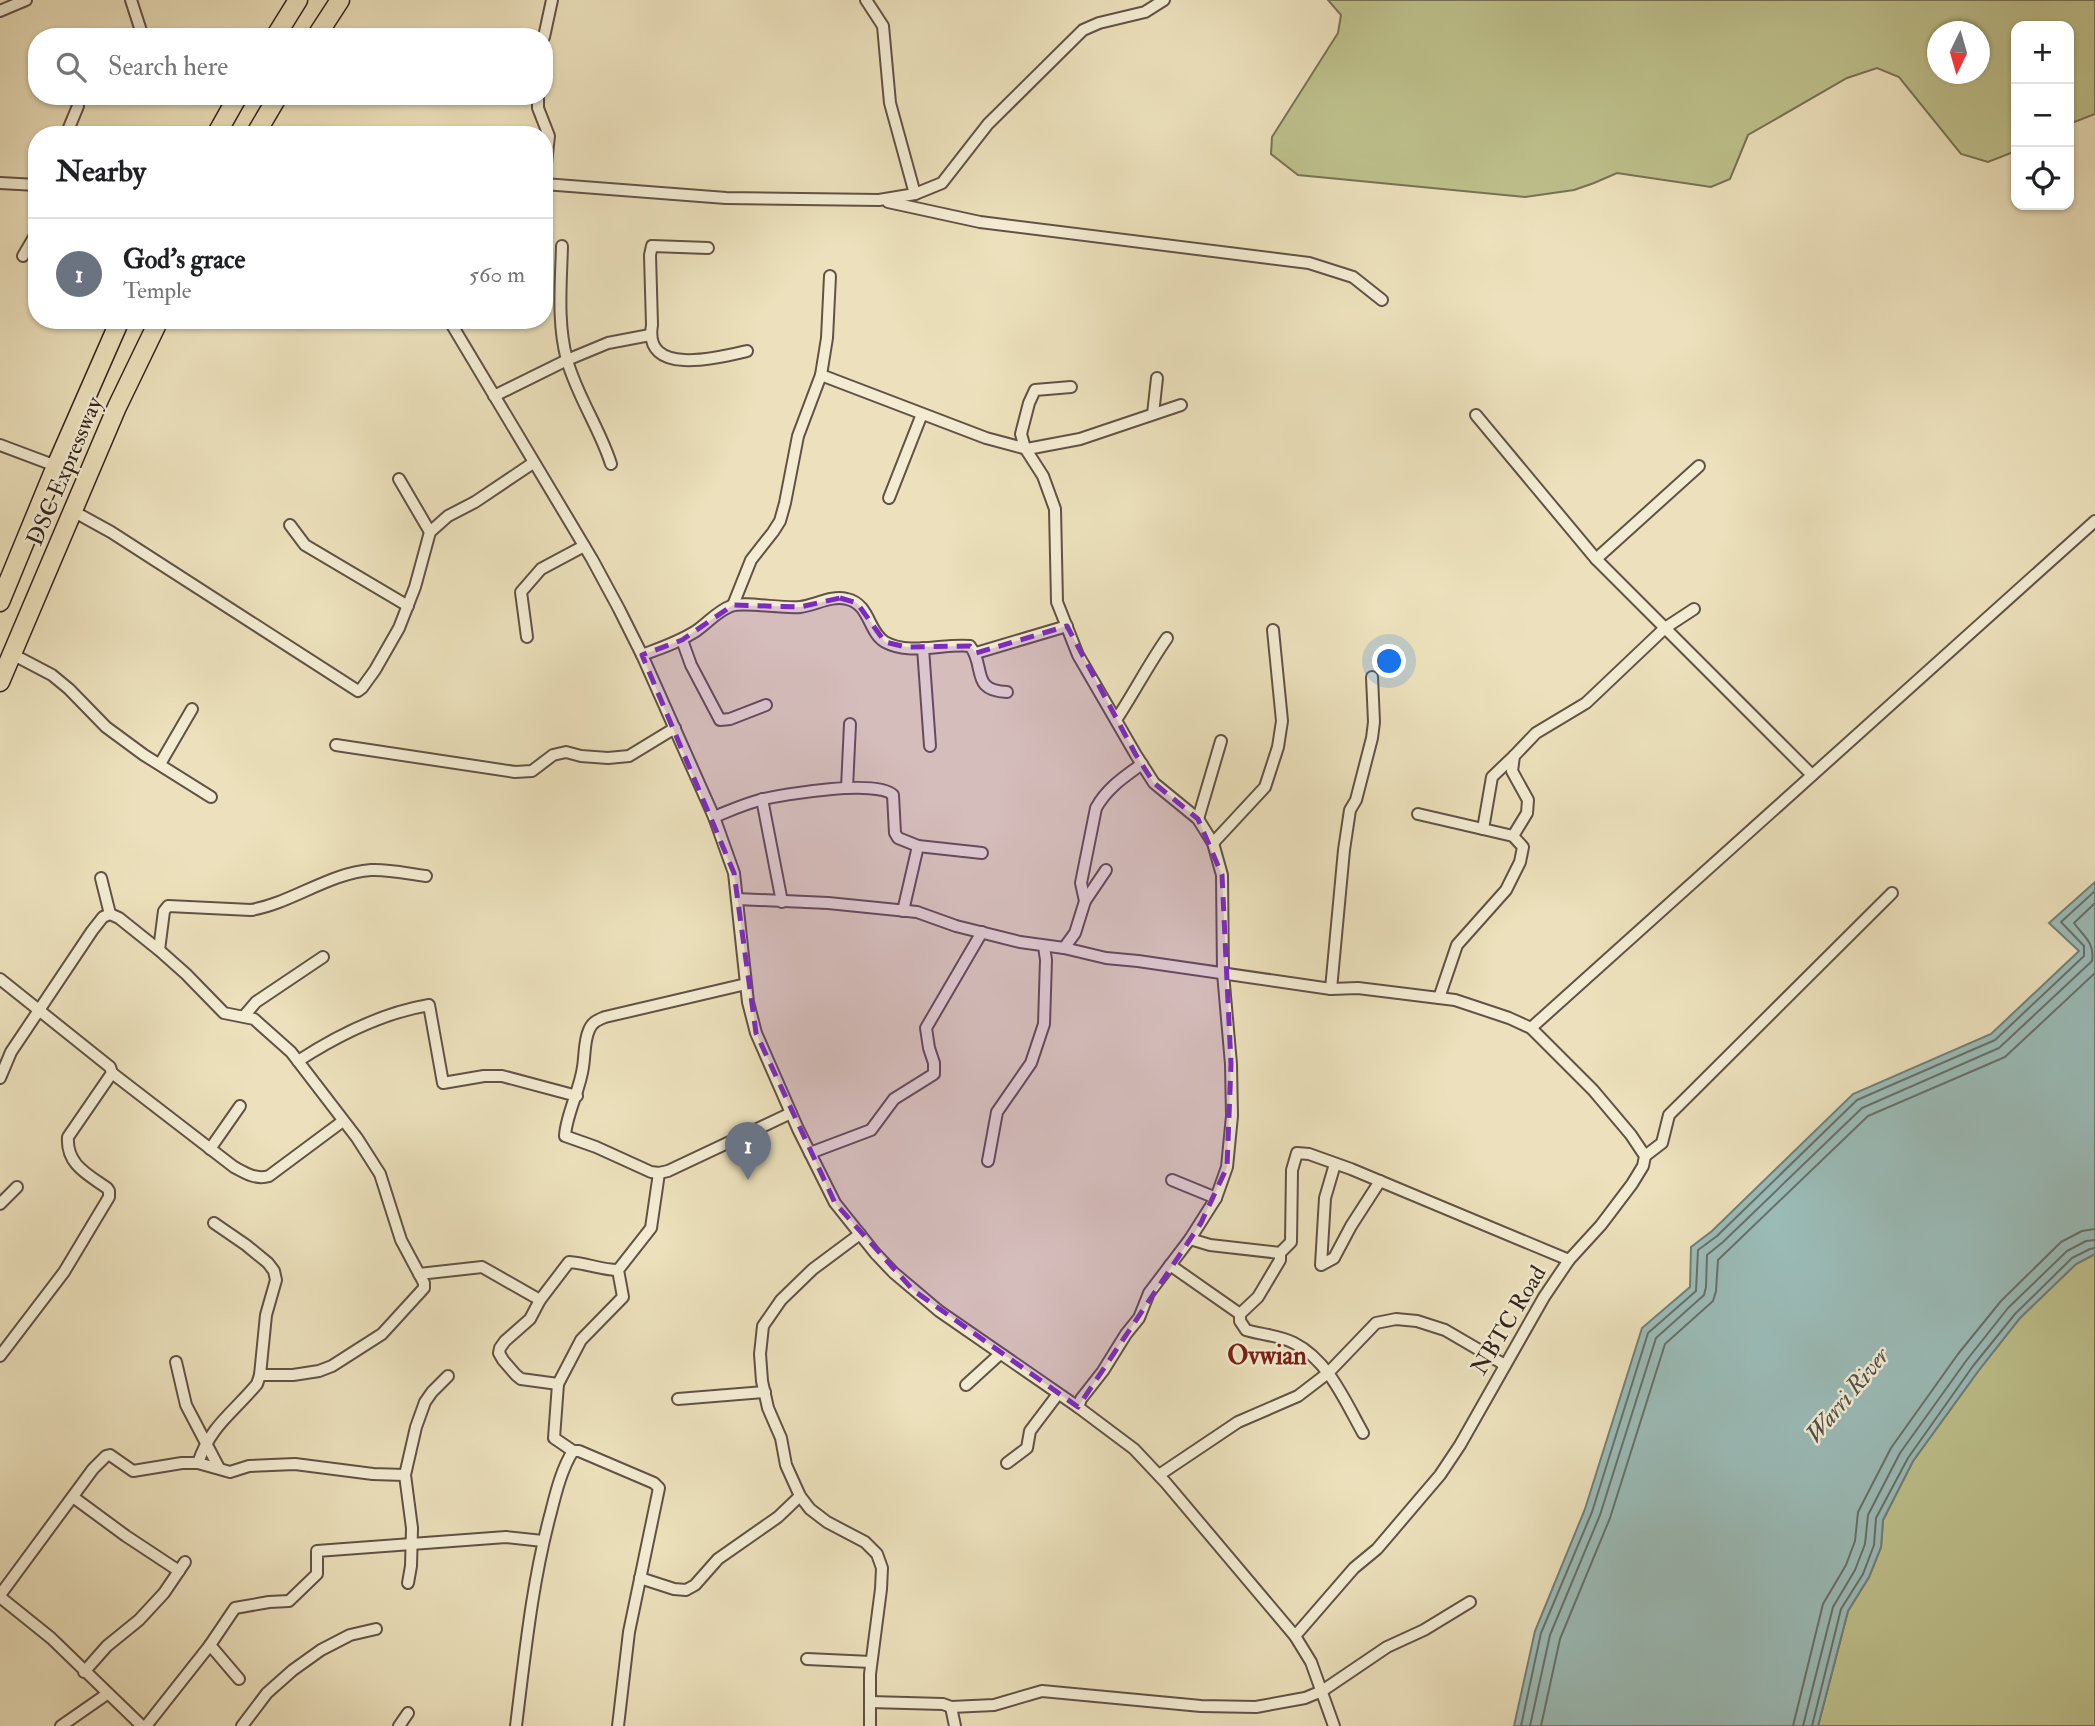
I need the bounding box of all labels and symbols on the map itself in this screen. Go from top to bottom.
north arrow [1927,21,1990,84]
street label: DSC Expressway [20,392,110,550]
your location [1372,644,1406,678]
pin: 1 [725,1122,771,1180]
street label: NBTC Road [1464,1260,1552,1380]
district label: Ovwian [1227,1340,1307,1372]
water label: Warri River [1799,1341,1897,1449]

